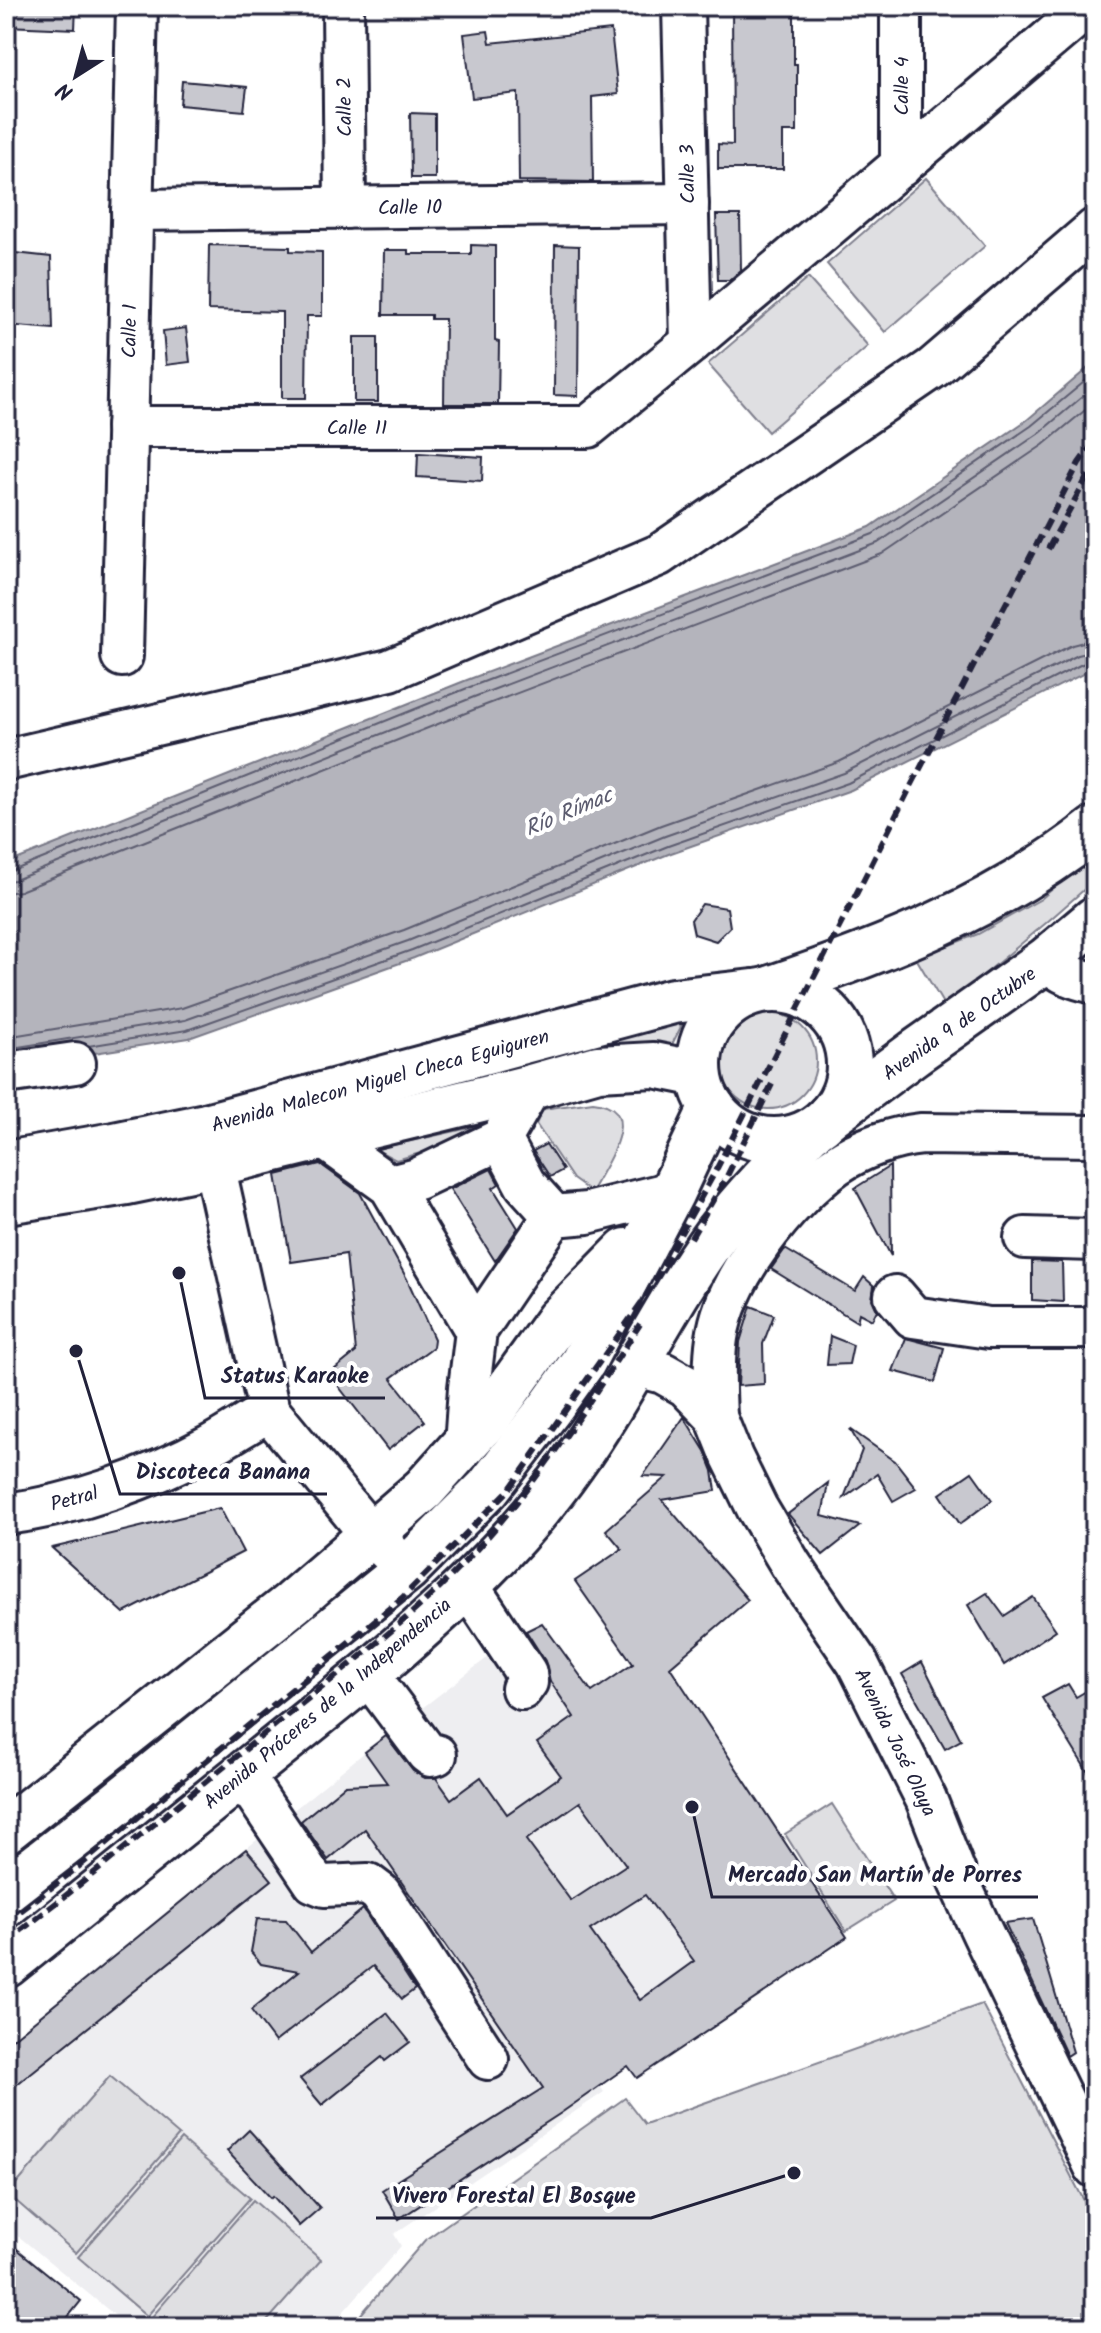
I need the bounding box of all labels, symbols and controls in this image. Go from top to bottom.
north arrow [36,36,116,116]
street label: Calle 4 [887,56,919,116]
text: N [50,72,82,108]
street label: Calle 2 [329,77,363,137]
street label: Calle 3 [672,144,706,204]
street label: Calle 10 [378,192,443,226]
street label: Calle 1 [115,304,147,359]
street label: Calle 11 [327,413,387,445]
water label: Río Rímac [520,778,620,847]
street label: Avenida 9 de Octubre [876,959,1044,1090]
street label: Avenida Malecon Miguel Checa Eguiguren [208,1021,553,1143]
callout: Status Karaoke [205,1352,385,1398]
text: Status Karaoke [221,1360,369,1395]
callout: Discoteca Banana [120,1448,327,1494]
text: Discoteca Banana [136,1456,310,1491]
street label: Petral [47,1478,102,1522]
street label: Avenida Próceres de la Independencia [197,1591,460,1818]
street label: Avenida José Olaya [844,1663,944,1822]
callout: Mercado San Martín de Porres [712,1851,1038,1897]
text: Mercado San Martín de Porres [728,1859,1023,1894]
callout: Vivero Forestal El Bosque [376,2172,651,2218]
text: Vivero Forestal El Bosque [392,2180,636,2215]

